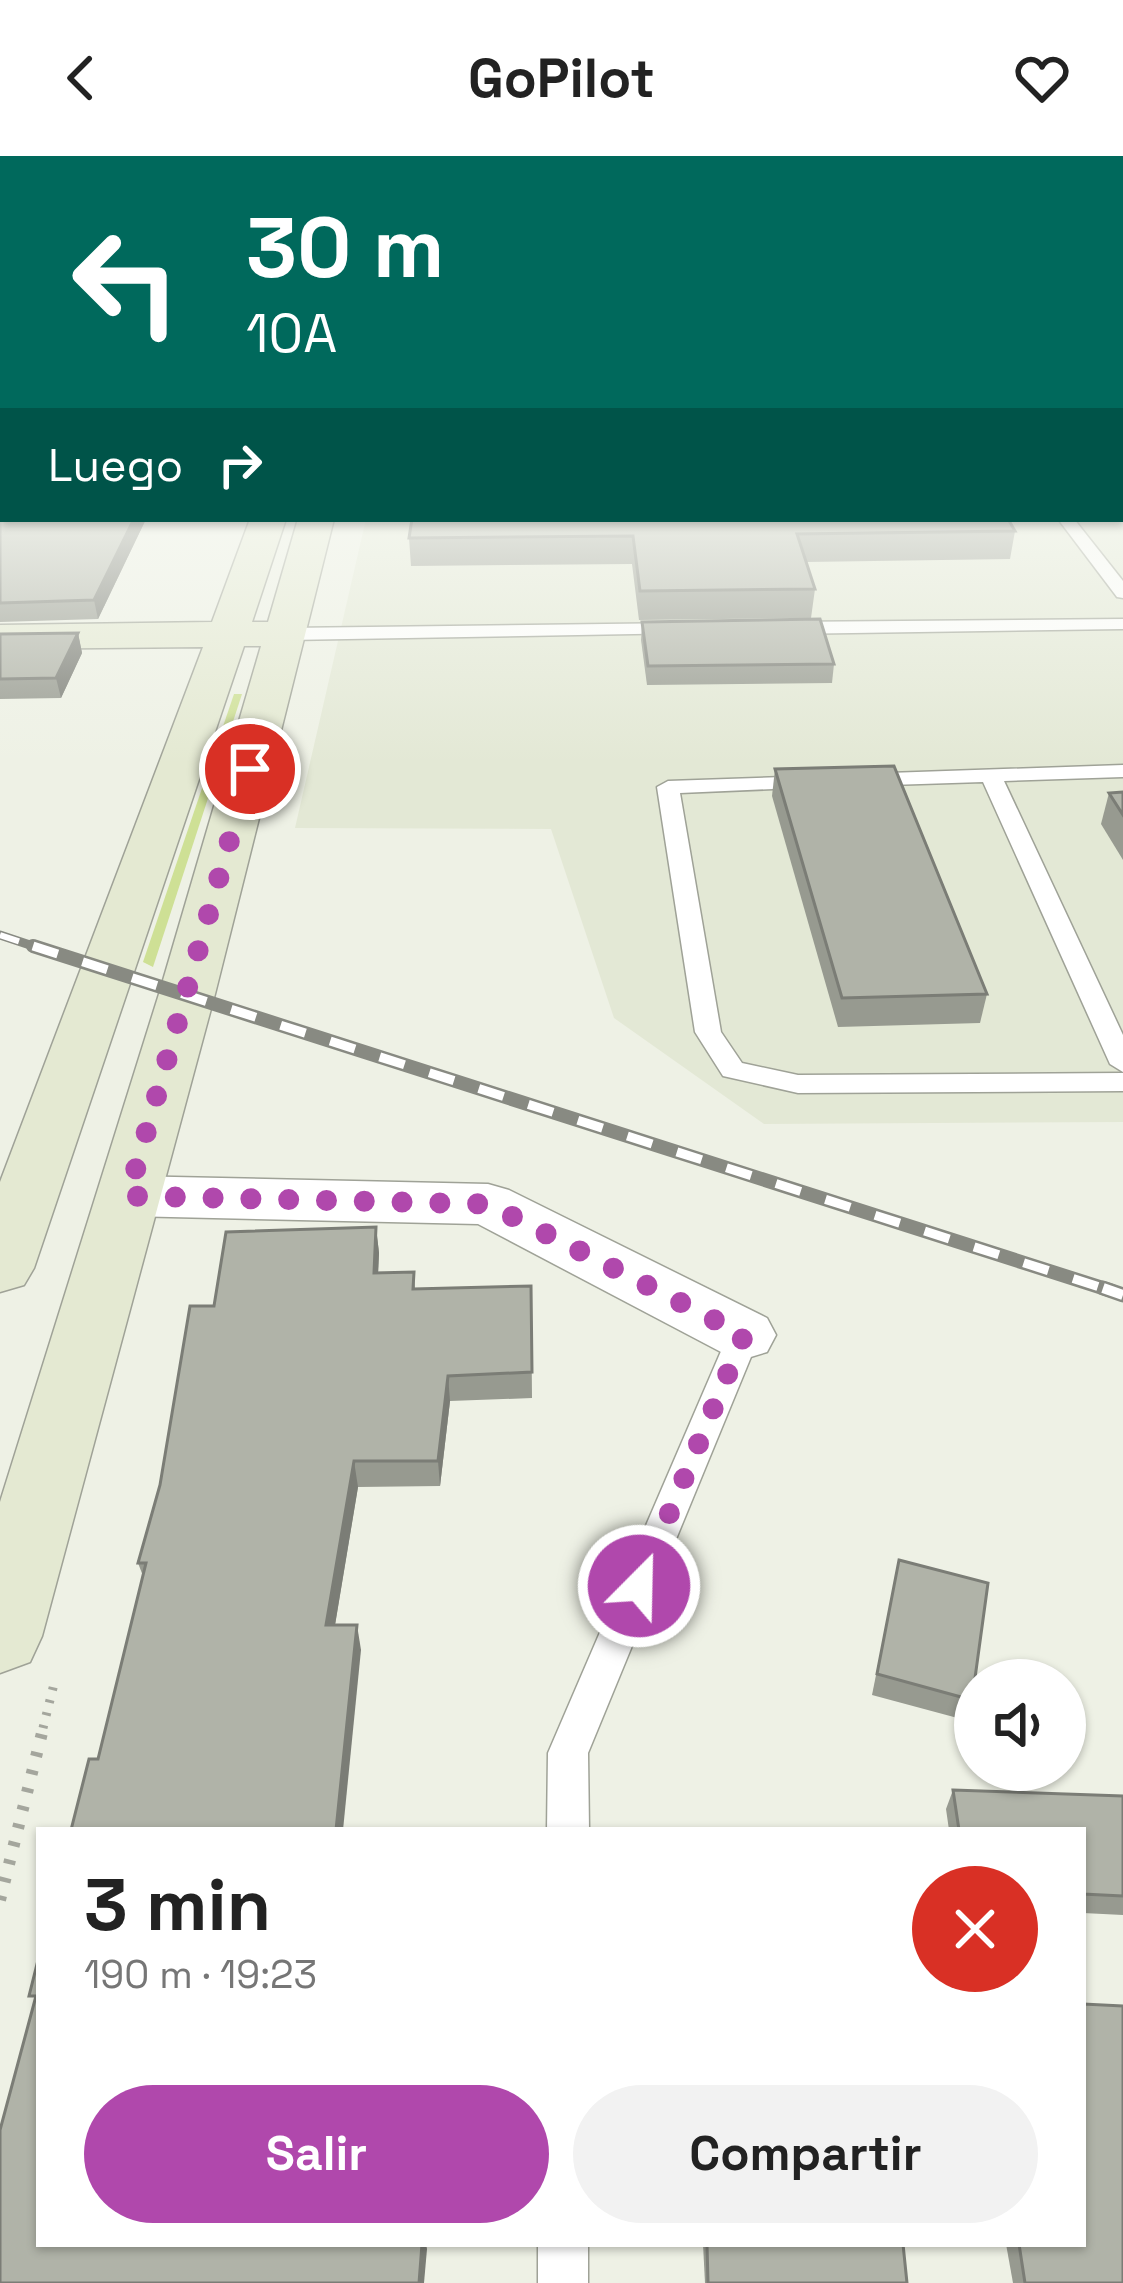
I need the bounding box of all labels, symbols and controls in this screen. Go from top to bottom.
text: GoPilot [468,44,655,113]
icon: back [48,45,114,111]
icon: heart [1009,45,1075,111]
text: 30 m [246,194,445,302]
icon: left [48,204,204,360]
text: 10A [246,299,337,368]
icon: right [207,432,273,498]
text: Luego [48,437,183,494]
pin [199,718,301,820]
icon: arrive [217,736,283,802]
position arrow [576,1523,702,1649]
map controls [954,1659,1086,1791]
button: sound [954,1659,1086,1791]
text: 3 min [84,1859,271,1951]
button: close [912,1866,1038,1992]
text: 190 m · 19:23 [84,1950,317,1999]
button: Salir [84,2085,549,2223]
button: Compartir [573,2085,1038,2223]

